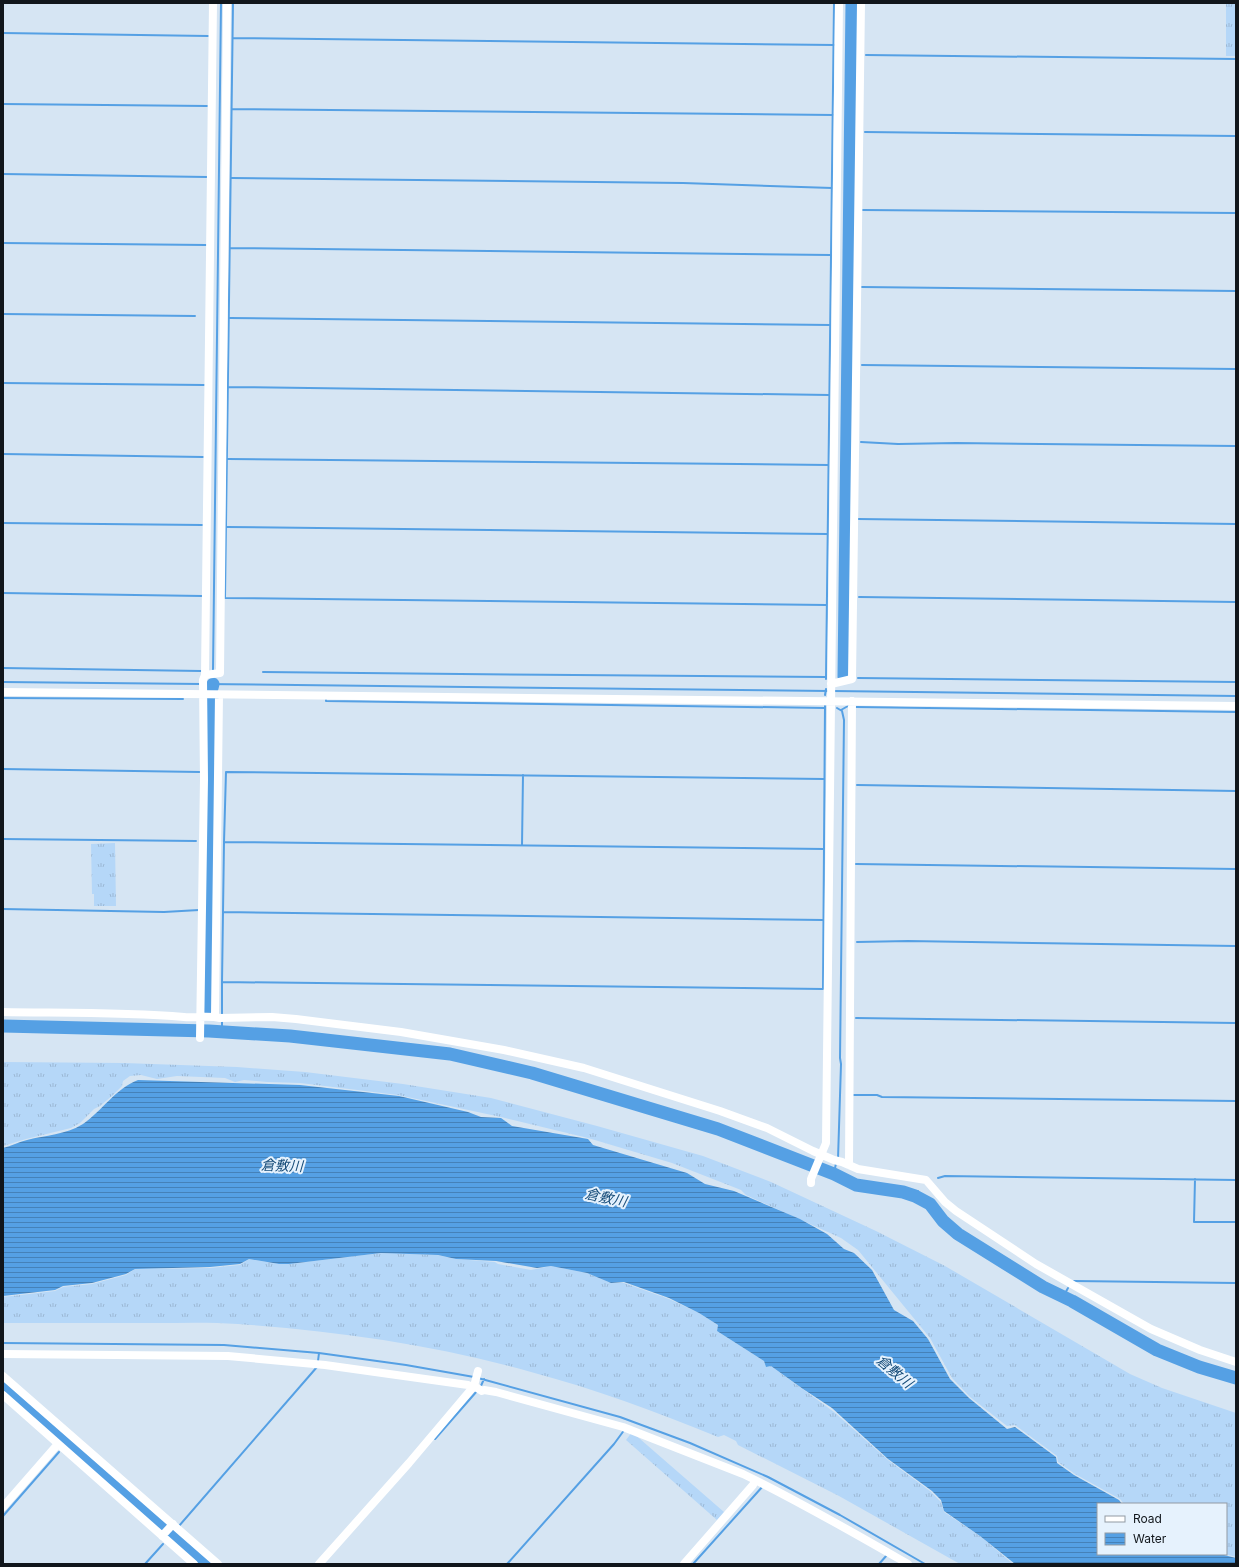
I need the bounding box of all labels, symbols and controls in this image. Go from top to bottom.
water label: 倉敷川 [261,1156,305,1174]
water label: 倉敷川 [584,1184,630,1210]
water label: 倉敷川 [873,1351,918,1392]
legend [1097,1503,1227,1555]
text: Road [1133,1511,1162,1526]
text: Water [1133,1531,1167,1546]

